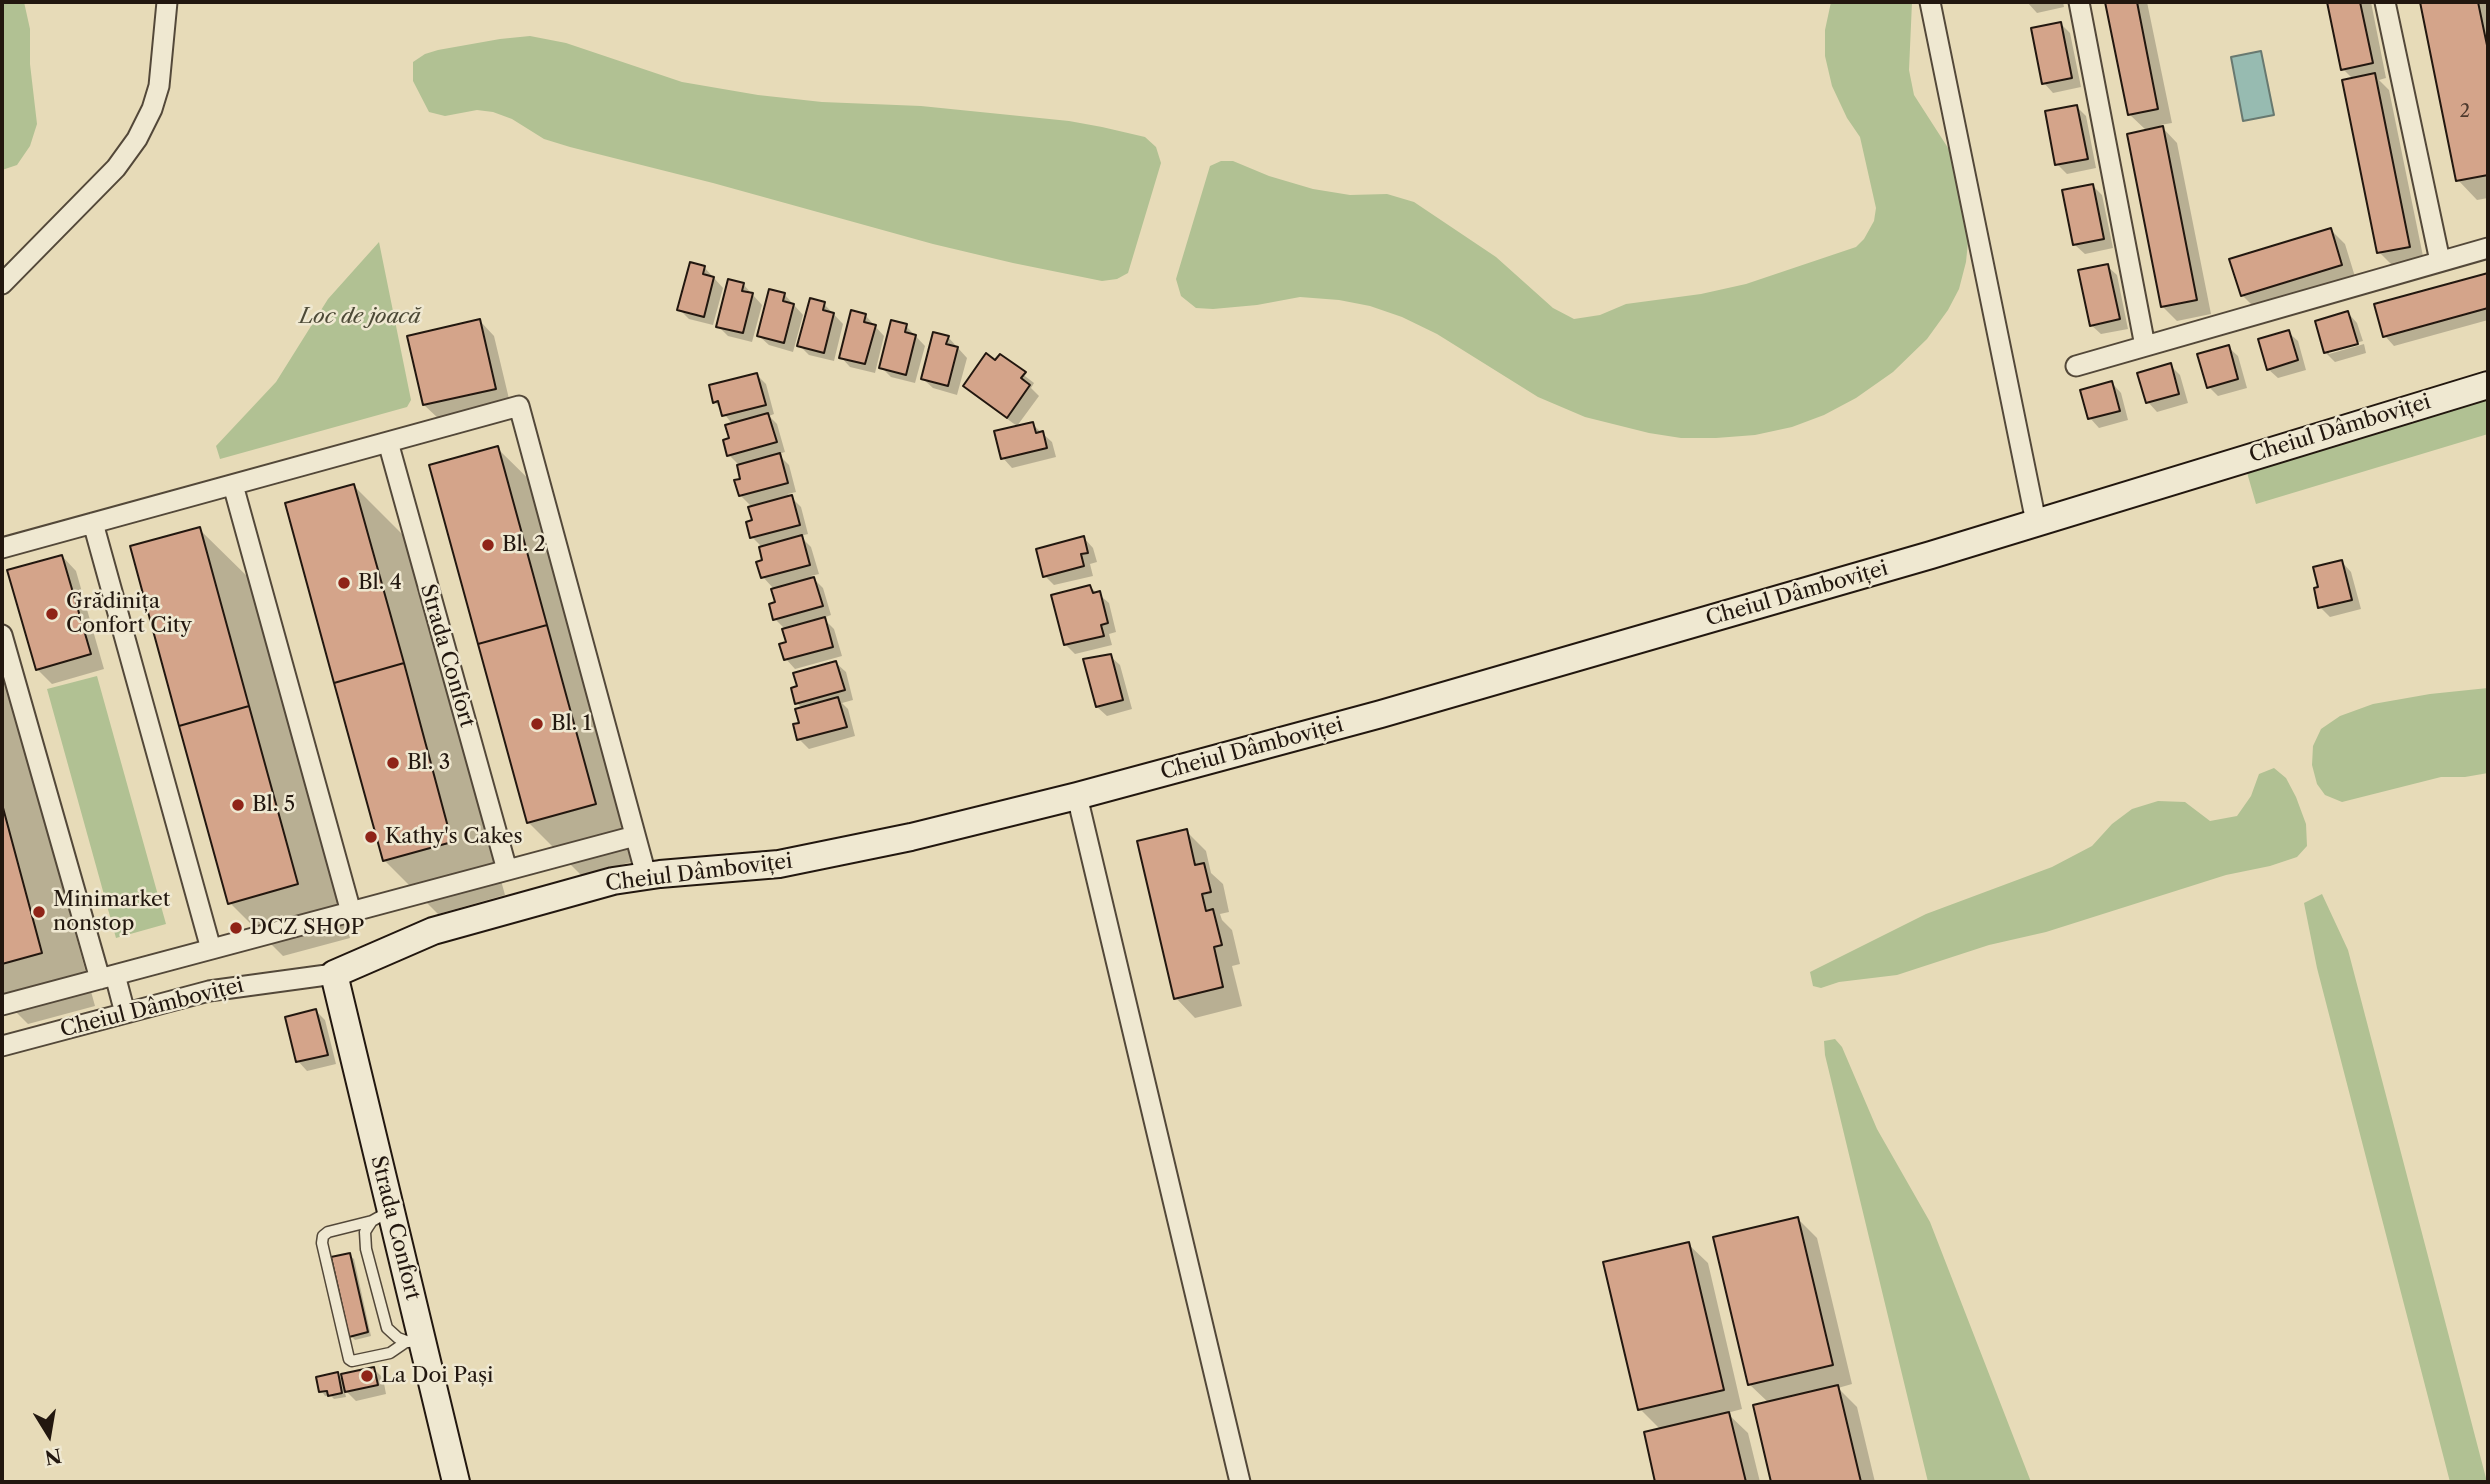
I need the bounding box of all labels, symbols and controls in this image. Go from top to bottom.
house number: 2 [2460,101,2470,123]
park label: Loc de joacă [299,304,421,330]
street label: Cheiul Dâmboviței [2246,389,2434,469]
place label: Bl. 2 [502,532,546,558]
marker: Bl. 2 [480,537,496,553]
street label: Cheiul Dâmboviței [1703,556,1891,632]
place label: Bl. 4 [358,570,402,596]
marker: Bl. 4 [336,575,352,591]
street label: Strada Confort [415,581,479,731]
place label: Grădinița Confort City [66,589,192,639]
marker: Grădinița Confort City [44,606,60,622]
place label: Bl. 1 [551,711,592,737]
street label: Cheiul Dâmboviței [1158,712,1346,786]
marker: Bl. 1 [529,716,545,732]
place label: Bl. 3 [407,750,450,776]
marker: Bl. 3 [385,755,401,771]
place label: Bl. 5 [252,792,295,818]
marker: Bl. 5 [230,797,246,813]
place label: Kathy's Cakes [385,824,523,850]
marker: Kathy's Cakes [363,829,379,845]
street label: Cheiul Dâmboviței [604,849,794,897]
place label: Minimarket nonstop [53,887,170,937]
marker: Minimarket nonstop [31,904,47,920]
place label: DCZ SHOP [250,915,364,941]
marker: DCZ SHOP [228,920,244,936]
street label: Cheiul Dâmboviței [58,973,246,1043]
street label: Strada Confort [365,1153,425,1303]
place label: La Doi Pași [381,1363,493,1389]
marker: La Doi Pași [359,1368,375,1384]
north arrow [14,1400,84,1470]
text: N [43,1443,63,1469]

